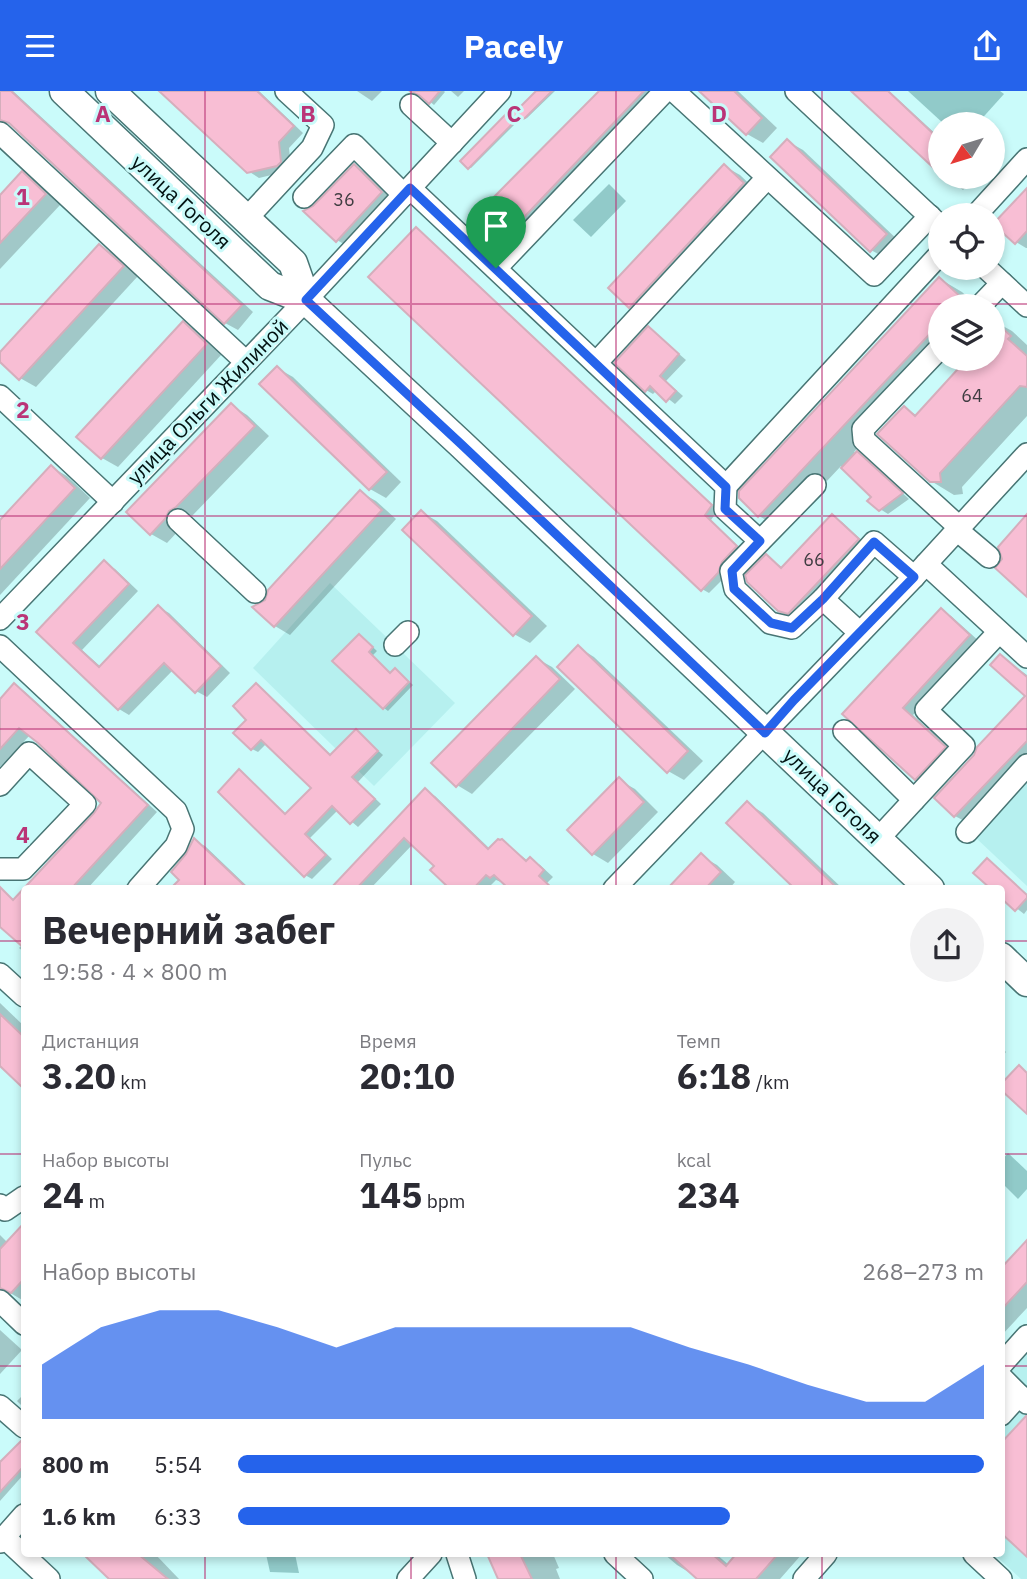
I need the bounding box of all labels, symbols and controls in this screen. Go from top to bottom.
text: Pacely [464,25,563,67]
icon: menu [21,27,59,65]
icon: share [968,27,1006,65]
text: A [95,98,111,128]
text: B [300,98,316,128]
text: C [507,98,522,128]
text: D [711,98,727,128]
north arrow [928,112,1004,189]
map controls [928,112,1005,371]
street label: улица Гоголя [126,148,238,255]
text: 1 [16,181,30,211]
house number: 36 [333,188,355,211]
pin [466,196,526,268]
button: locate [928,203,1005,280]
icon: arrive [477,207,515,245]
button: layers [928,294,1005,371]
street label: улица Ольги Жилиной [121,312,294,490]
house number: 64 [961,384,983,407]
text: 2 [16,394,30,424]
house number: 66 [803,548,825,571]
text: 3 [16,606,30,636]
street label: улица Гоголя [777,741,888,849]
text: 4 [16,819,30,849]
text: Вечерний забег [42,905,335,954]
button: share [910,908,984,982]
text: 19:58 · 4 × 800 m [42,956,228,986]
text: Дистанция [42,1029,139,1053]
text: Время [359,1029,417,1053]
text: Темп [677,1029,721,1053]
text: 3.20 [42,1053,116,1099]
text: 20:10 [359,1053,455,1099]
text: 6:18 [677,1053,751,1099]
text: km [116,1070,147,1094]
text: /km [751,1070,790,1094]
text: Набор высоты [42,1148,169,1172]
text: Пульс [359,1148,412,1172]
text: kcal [677,1148,711,1172]
text: 24 [42,1172,84,1218]
text: 145 [359,1172,422,1218]
text: 234 [677,1172,740,1218]
text: m [84,1189,105,1213]
text: bpm [422,1189,465,1213]
text: Набор высоты [42,1256,196,1286]
text: 268–273 m [862,1256,984,1286]
text: 800 m [42,1449,109,1479]
text: 5:54 [154,1449,202,1479]
text: 1.6 km [42,1501,116,1531]
text: 6:33 [154,1501,202,1531]

